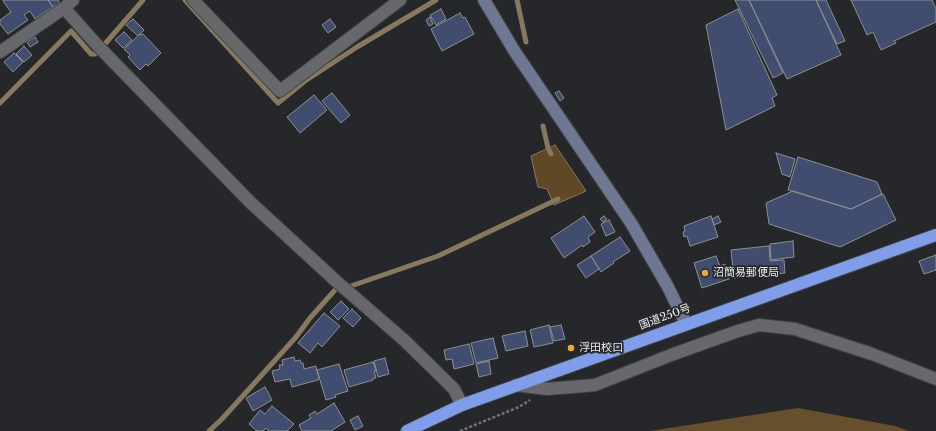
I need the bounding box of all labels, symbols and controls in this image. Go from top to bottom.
place label: 沼簡易郵便局 [713,266,779,280]
marker: 沼簡易郵便局 [700,268,710,278]
street label: 国道250号 [637,302,693,332]
place label: 浮田校口 [579,341,623,355]
marker: 浮田校口 [566,343,576,353]

